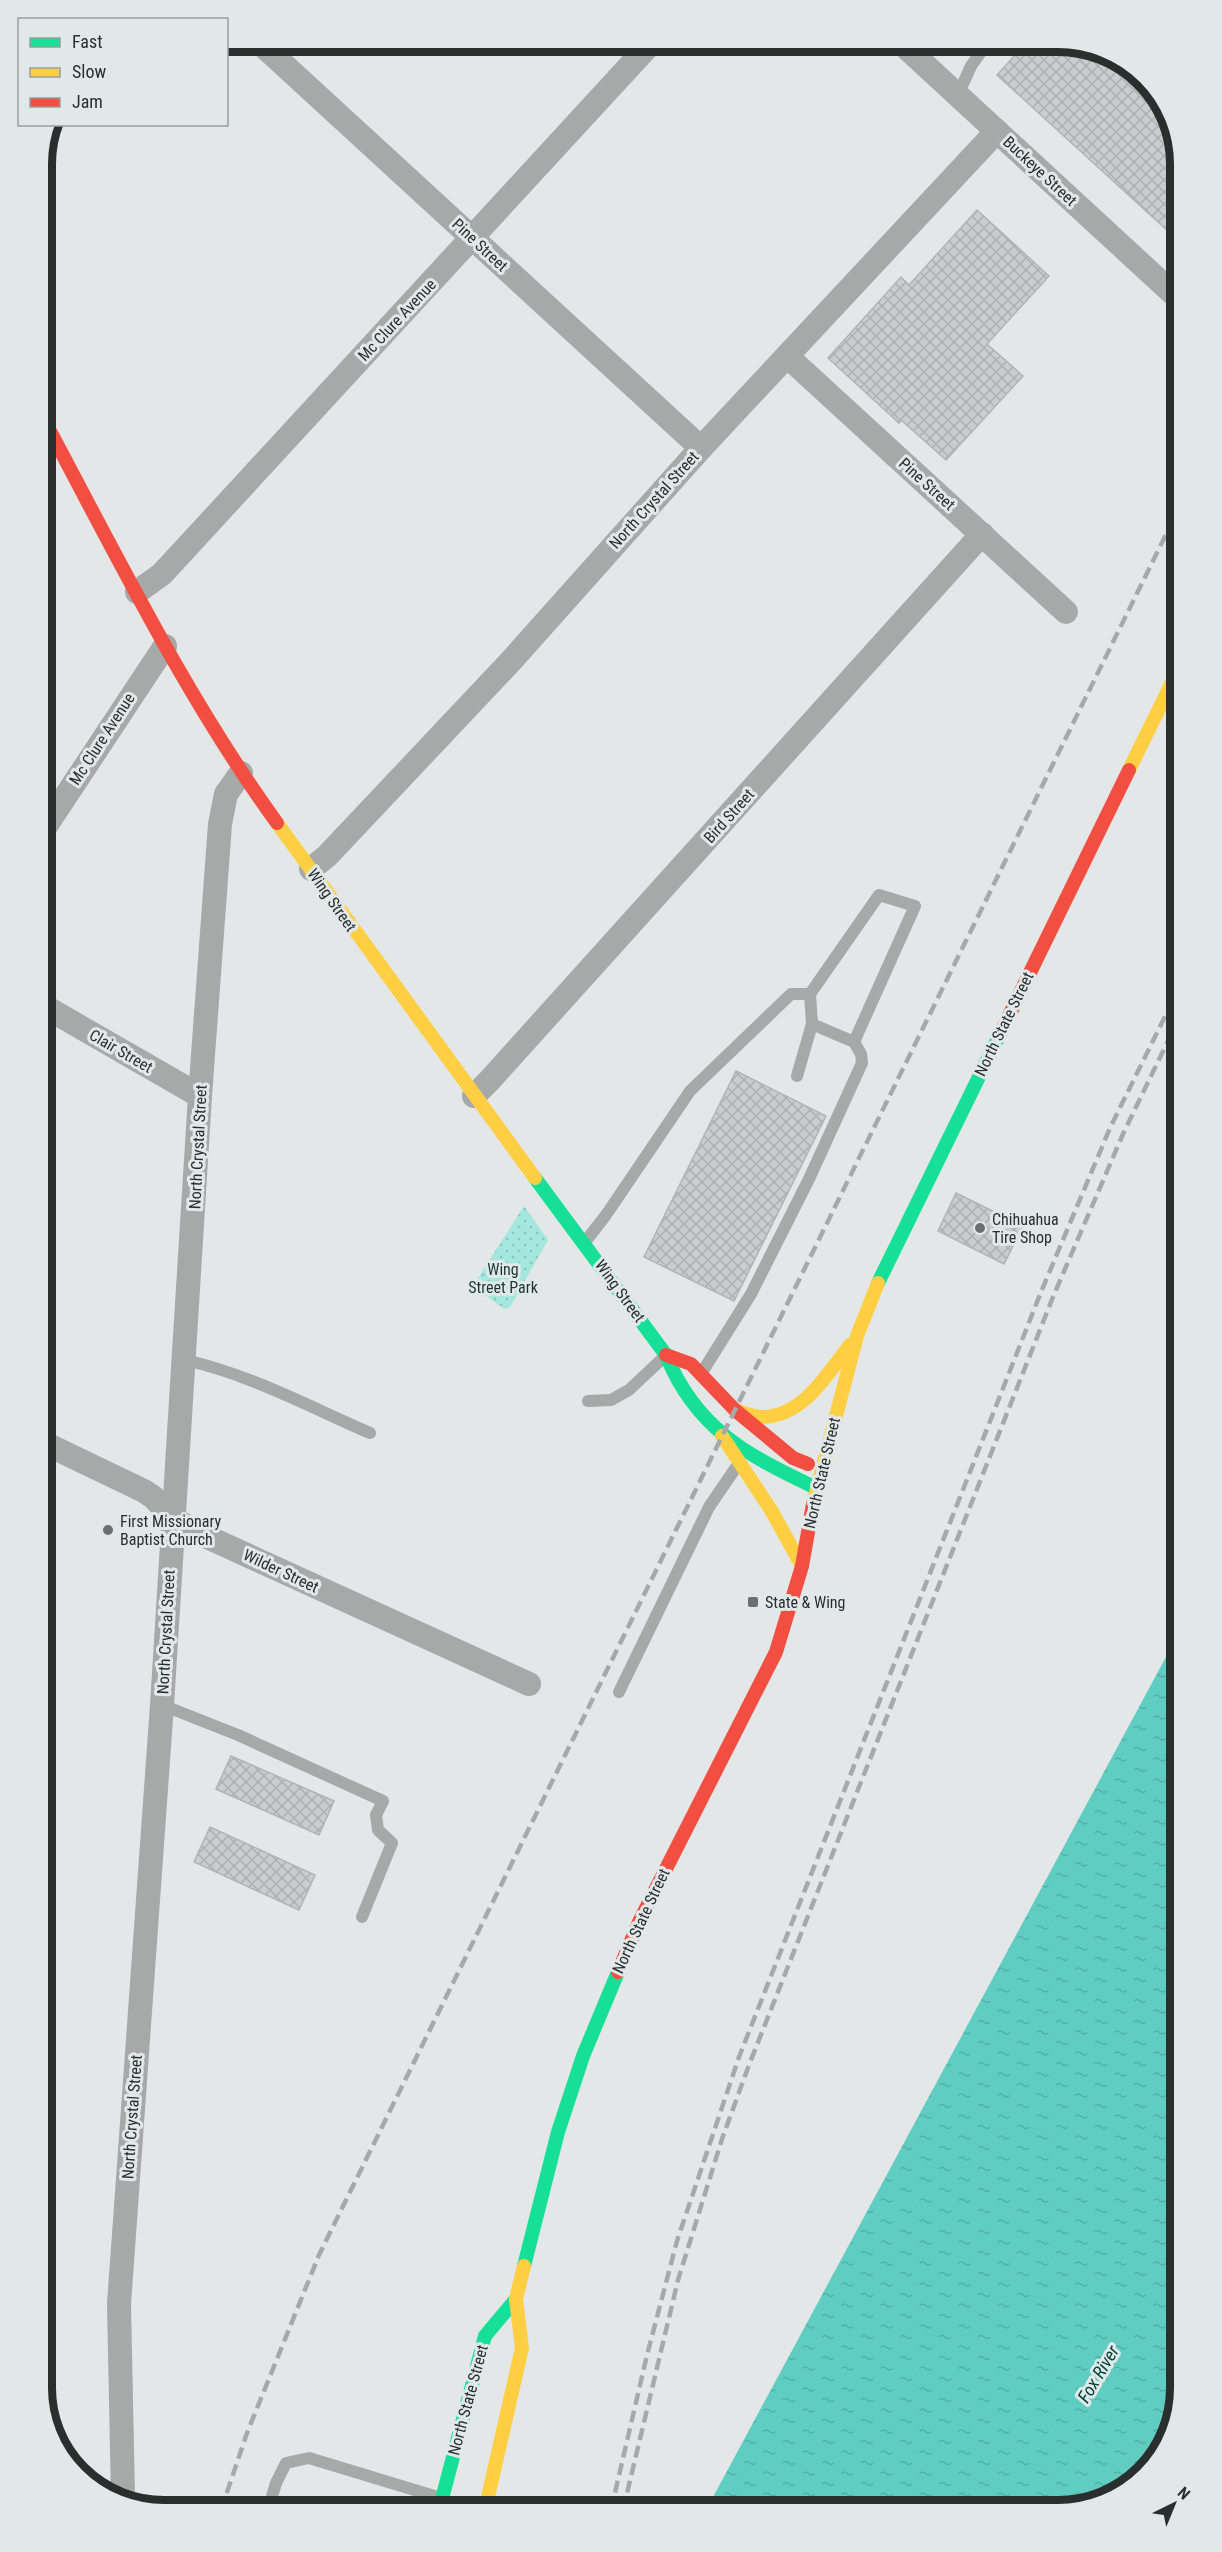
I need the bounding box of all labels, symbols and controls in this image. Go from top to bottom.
legend [18,18,228,126]
text: Fast [72,31,103,52]
text: Slow [72,61,107,82]
text: Jam [72,91,103,112]
street label: Buckeye Street [999,132,1081,210]
street label: Pine Street [448,215,512,276]
street label: Mc Clure Avenue [354,275,440,365]
street label: North Crystal Street [605,447,703,553]
street label: Pine Street [895,454,959,514]
street label: Mc Clure Avenue [65,690,139,788]
street label: Bird Street [700,785,758,847]
street label: Wing Street [303,865,361,935]
street label: North State Street [971,969,1038,1079]
street label: Clair Street [86,1025,156,1077]
street label: North Crystal Street [185,1084,211,1210]
place label: Chihuahua Tire Shop [992,1210,1059,1247]
marker: Chihuahua Tire Shop [973,1221,987,1235]
street label: Wing Street [591,1256,649,1326]
park label: Wing Street Park [468,1260,539,1297]
street label: North State Street [800,1415,844,1530]
place label: First Missionary Baptist Church [120,1512,221,1549]
marker: First Missionary Baptist Church [101,1523,115,1537]
street label: Wilder Street [240,1545,322,1597]
street label: North Crystal Street [153,1569,179,1695]
place label: State & Wing [765,1593,845,1612]
marker: State & Wing [746,1595,760,1609]
street label: North State Street [608,1865,674,1976]
street label: North Crystal Street [118,2054,146,2180]
water label: Fox River [1073,2341,1123,2406]
street label: North State Street [444,2342,492,2457]
north arrow [1144,2474,1204,2534]
text: N [1174,2483,1194,2504]

